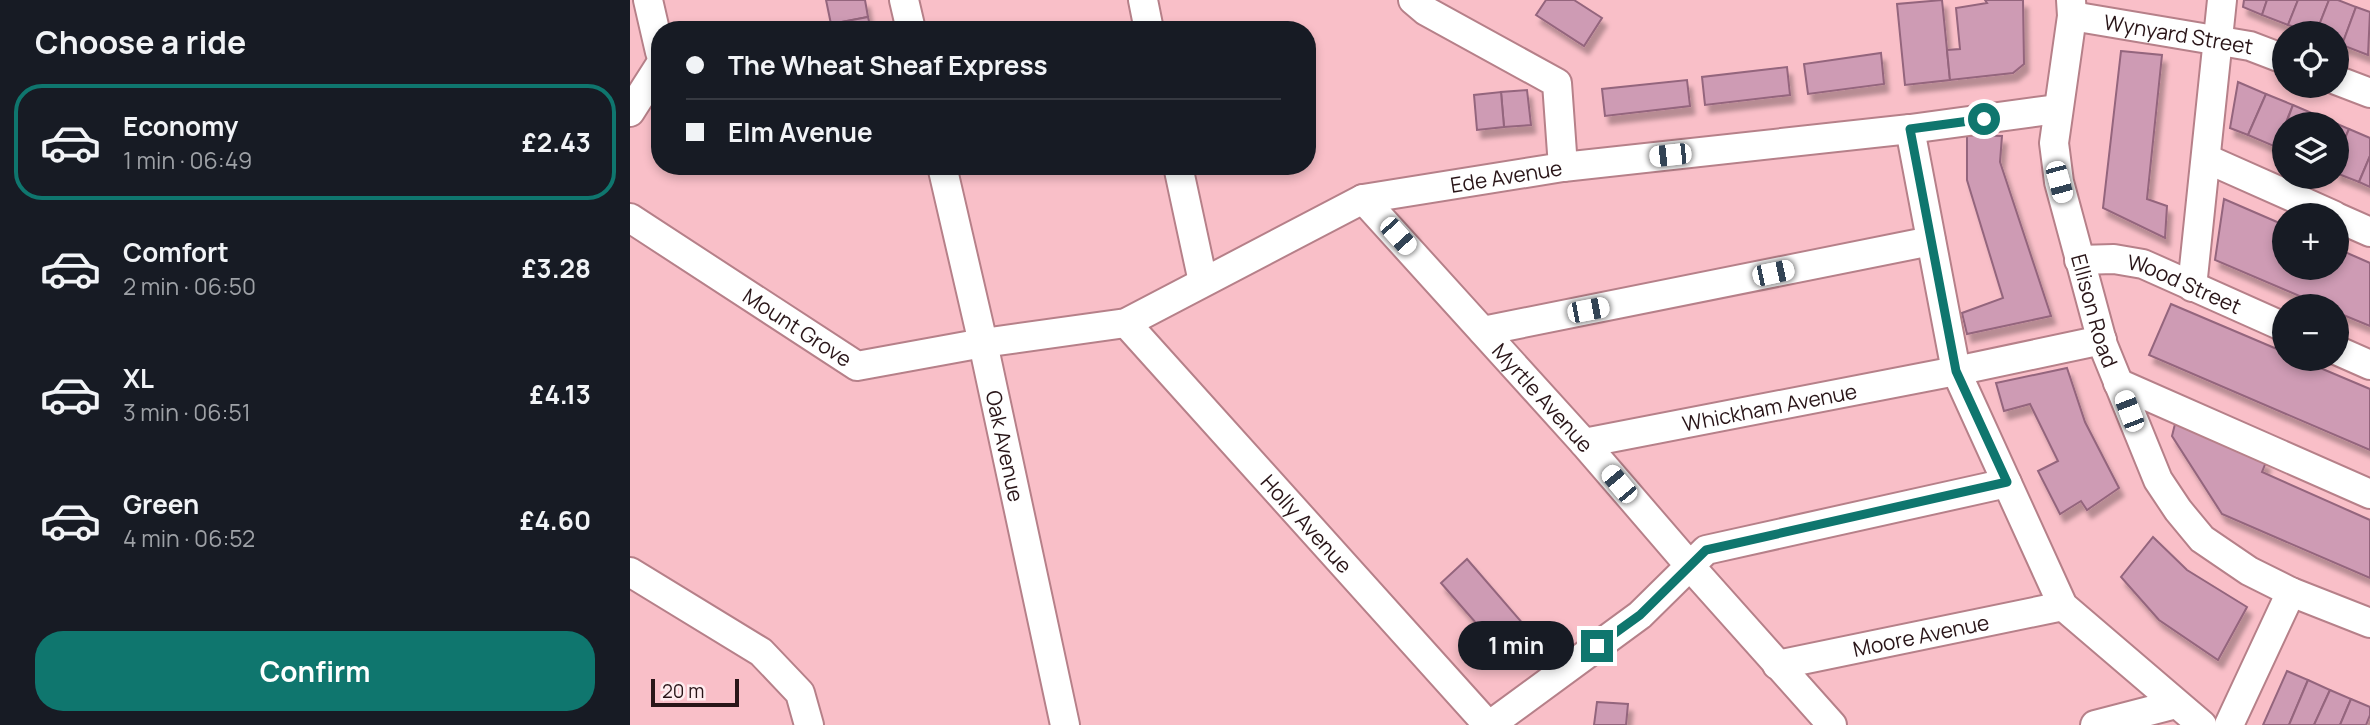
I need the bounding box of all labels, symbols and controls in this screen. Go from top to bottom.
street label: Wynyard Street [2102,8,2255,60]
text: Choose a ride [35,20,246,64]
map controls [2272,21,2349,371]
button: locate [2272,21,2349,98]
text: The Wheat Sheaf Express [728,47,1048,83]
route start [1968,103,2000,135]
text: Economy [123,108,238,144]
icon: car [39,111,102,174]
button: layers [2272,112,2349,189]
text: Elm Avenue [728,114,873,150]
text: £2.43 [522,124,591,160]
car [1649,142,1692,168]
text: 1 min · 06:49 [123,144,252,176]
street label: Ede Avenue [1448,153,1564,199]
car [2044,159,2075,205]
button: + [2272,203,2349,280]
car [1377,213,1420,259]
text: Comfort [123,234,229,270]
icon: car [39,237,102,300]
street label: Wood Street [2126,248,2246,320]
text: £3.28 [522,250,591,286]
street label: Ellison Road [2065,251,2125,371]
car [1751,258,1796,288]
text: 2 min · 06:50 [123,270,256,302]
street label: Mount Grove [738,282,857,373]
button: − [2272,294,2349,371]
car [1566,296,1611,324]
street label: Myrtle Avenue [1486,337,1600,458]
text: XL [123,360,154,396]
icon: car [39,363,102,426]
text: £4.13 [530,376,591,412]
street label: Whickham Avenue [1680,377,1859,438]
street label: Oak Avenue [980,388,1031,504]
car [2112,388,2147,434]
text: 3 min · 06:51 [123,396,251,428]
car [1598,461,1641,507]
street label: Holly Avenue [1255,468,1359,579]
text: Green [123,486,199,522]
icon: car [39,489,102,552]
text: £4.60 [520,502,591,538]
text: 4 min · 06:52 [123,522,255,554]
street label: Moore Avenue [1850,608,1992,663]
callout: 1 min [1457,622,1572,670]
text: 1 min [1488,629,1544,661]
route end [1581,630,1613,662]
button: Confirm [35,631,595,711]
scale bar [651,676,738,708]
text: 20 m [662,678,704,704]

